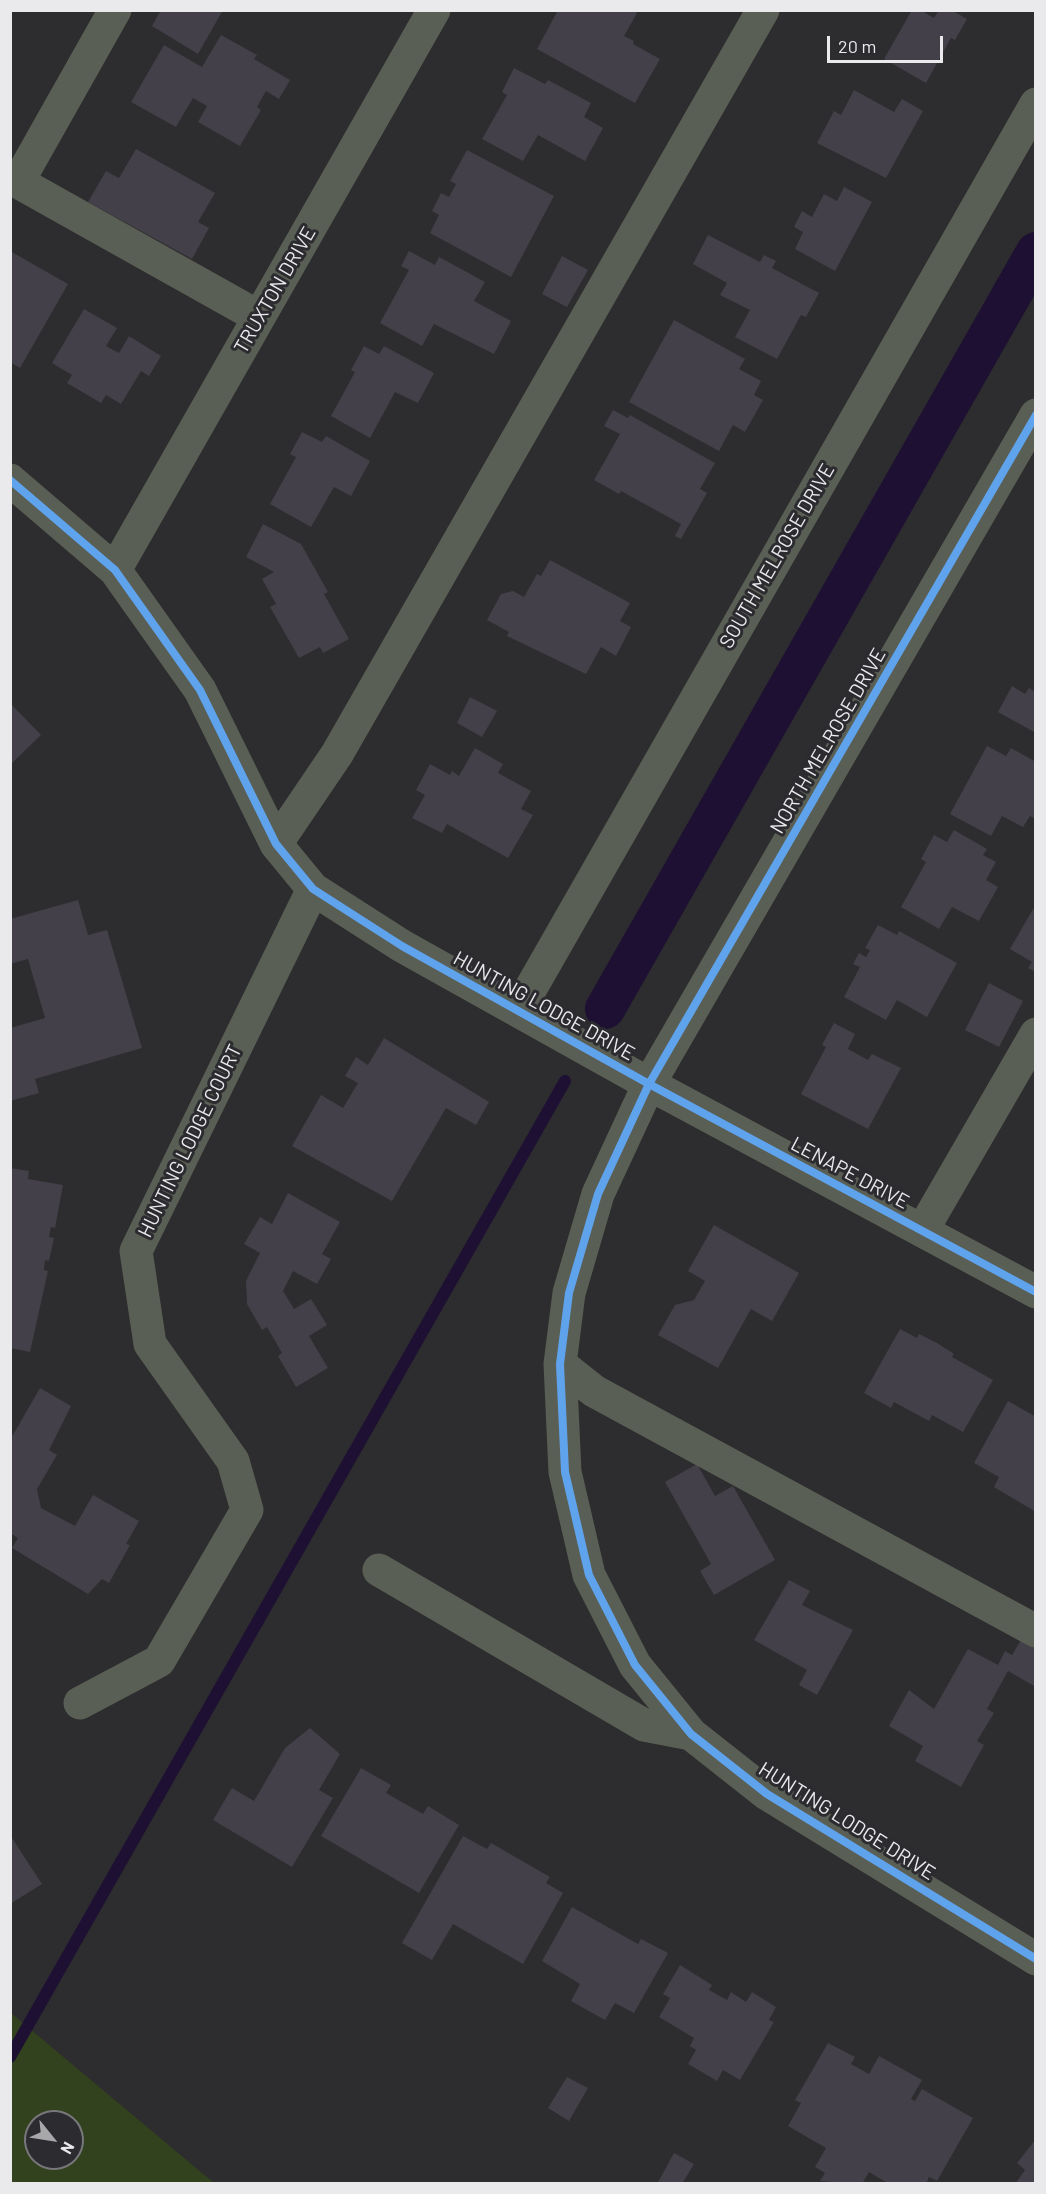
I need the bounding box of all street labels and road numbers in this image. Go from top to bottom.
street label: TRUXTON DRIVE [229,222,321,358]
street label: SOUTH MELROSE DRIVE [714,459,840,653]
street label: NORTH MELROSE DRIVE [765,644,891,838]
street label: HUNTING LODGE DRIVE [449,946,639,1066]
street label: HUNTING LODGE COURT [133,1041,247,1241]
street label: LENAPE DRIVE [787,1132,913,1214]
street label: HUNTING LODGE DRIVE [754,1757,940,1885]

